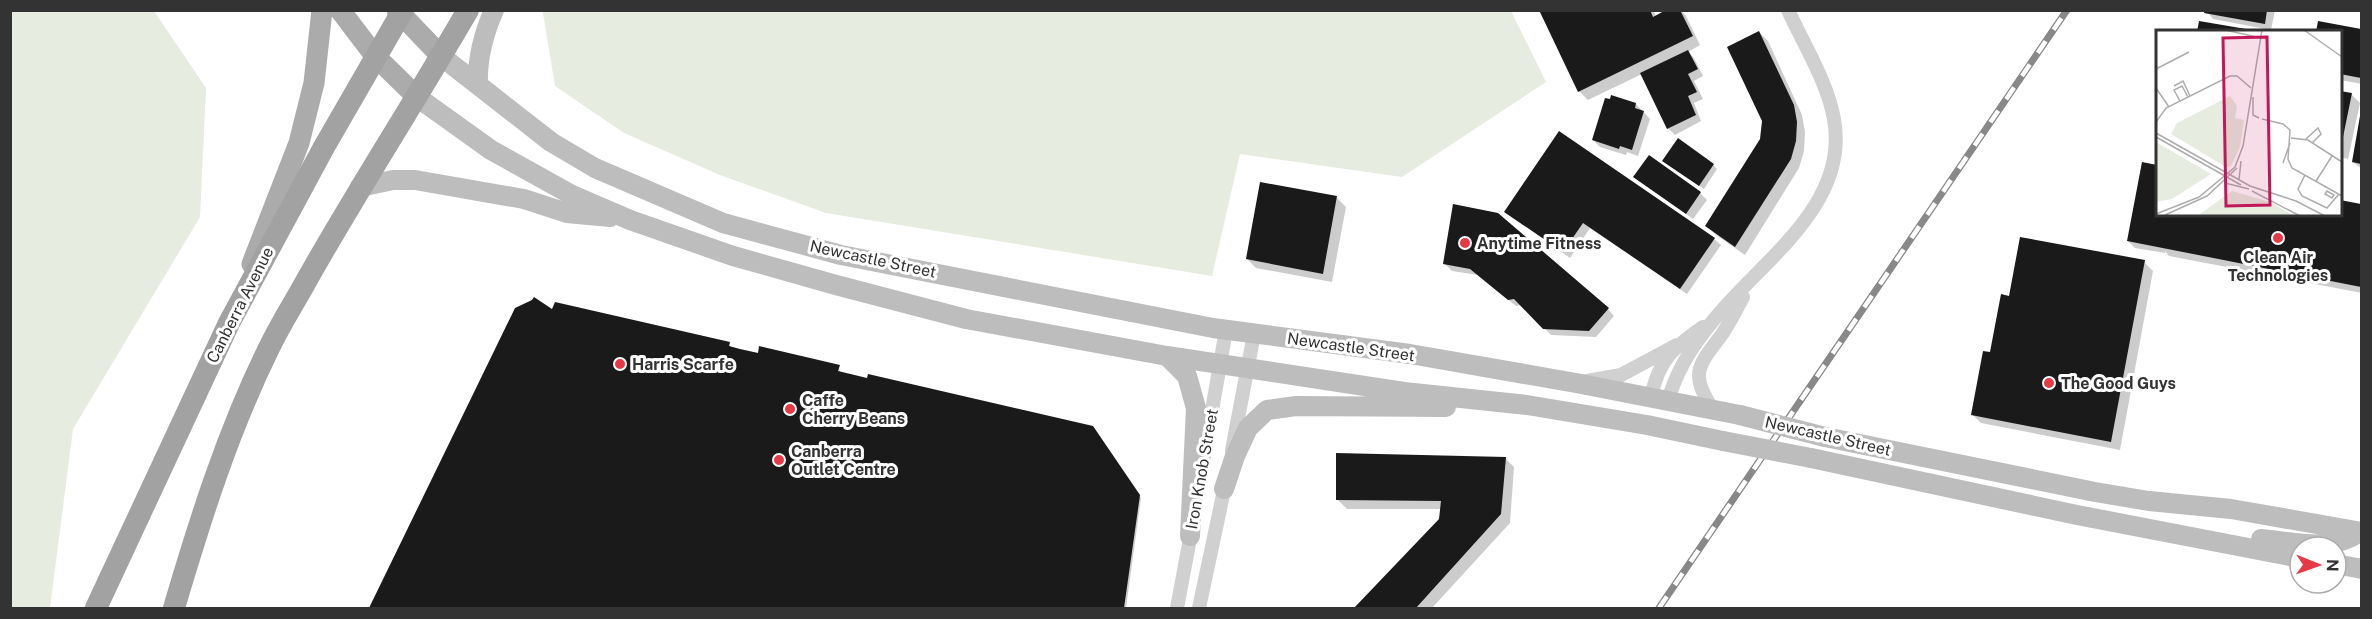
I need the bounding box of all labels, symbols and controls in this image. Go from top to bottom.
inset map [2156,30,2342,216]
marker: Clean Air Technologies [2271,231,2285,245]
place label: Anytime Fitness [1477,234,1601,253]
street label: Newcastle Street [808,236,938,282]
marker: Anytime Fitness [1458,236,1472,250]
street label: Canberra Avenue [203,244,277,366]
place label: Clean Air Technologies [2228,248,2328,285]
street label: Newcastle Street [1286,329,1416,365]
place label: Harris Scarfe [632,355,734,374]
marker: Harris Scarfe [613,357,627,371]
place label: The Good Guys [2061,374,2176,393]
marker: The Good Guys [2042,376,2056,390]
place label: Caffe Cherry Beans [802,391,905,428]
marker: Caffe Cherry Beans [783,402,797,416]
street label: Iron Knob Street [1182,407,1222,531]
street label: Newcastle Street [1763,412,1893,460]
place label: Canberra Outlet Centre [791,442,896,479]
marker: Canberra Outlet Centre [772,453,786,467]
north arrow [2288,535,2348,595]
text: N [2323,559,2342,572]

